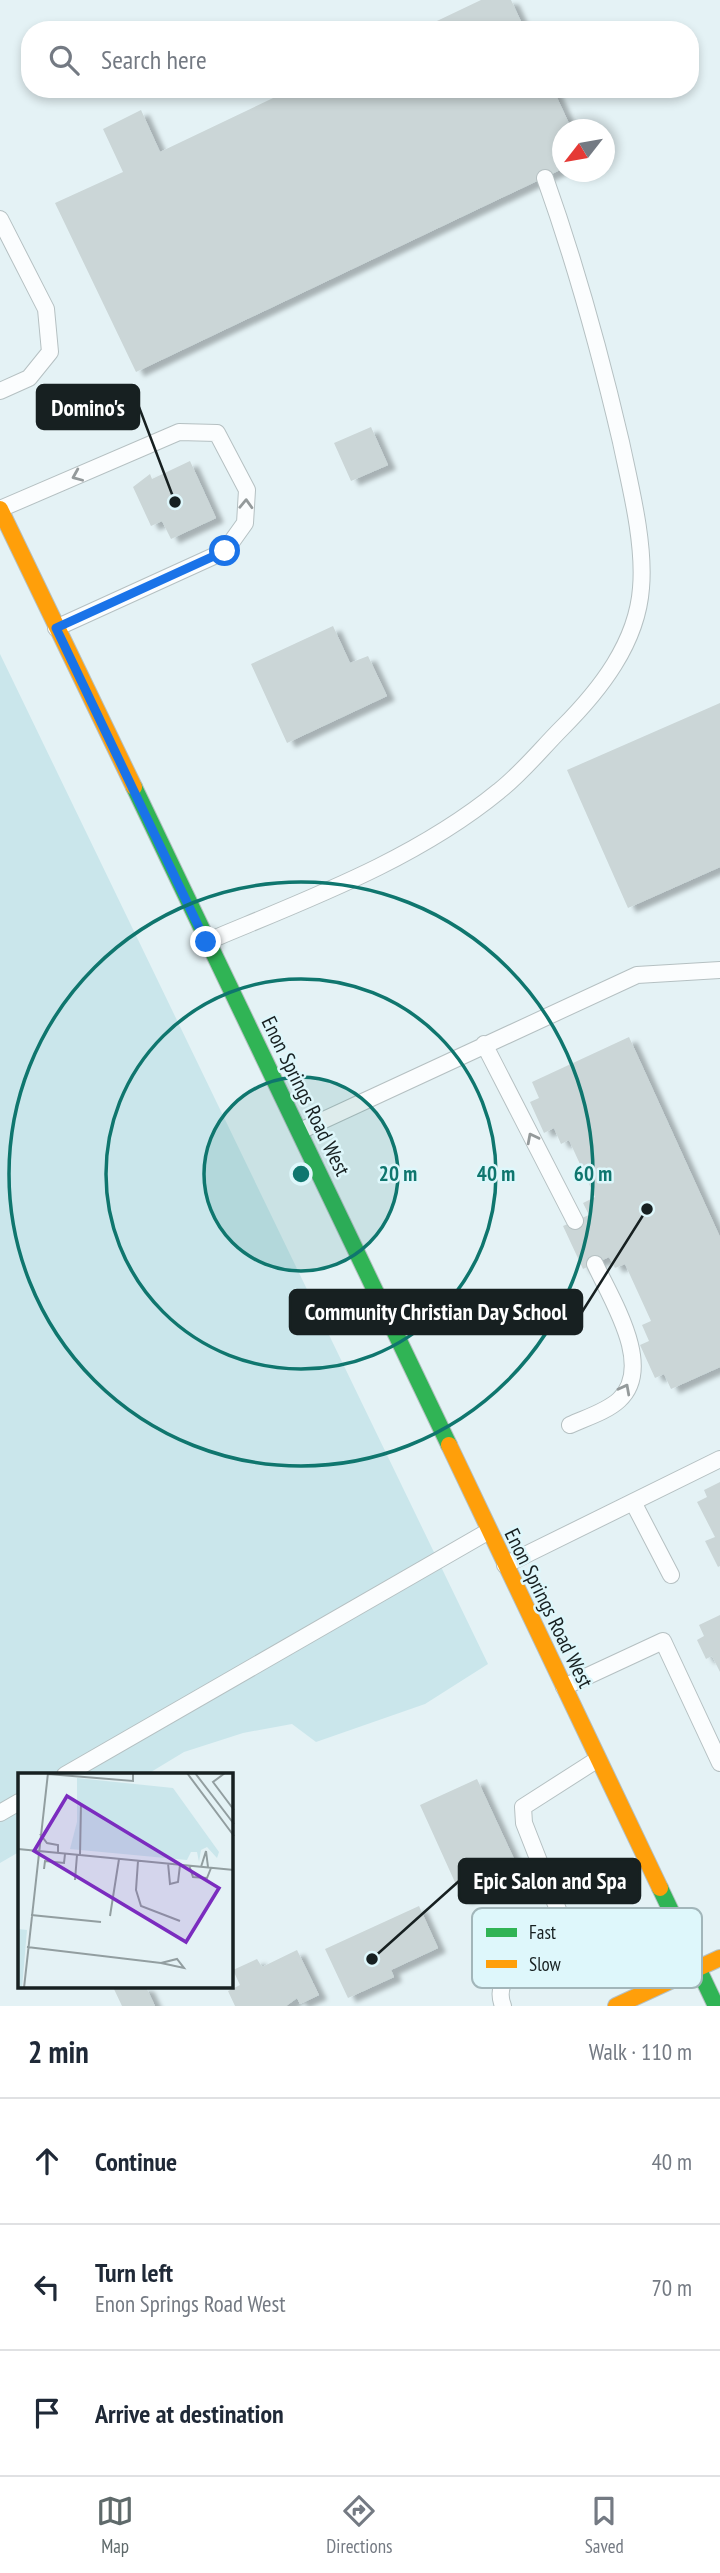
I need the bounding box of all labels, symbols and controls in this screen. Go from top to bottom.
search box [21,21,699,98]
icon: search [45,41,83,79]
text: Search here [101,43,207,76]
north arrow [552,119,615,182]
callout: Domino's [37,385,139,429]
text: Domino's [51,393,125,422]
one-way arrow [71,467,83,481]
one-way arrow [239,498,254,509]
route start [209,535,240,566]
route end [190,926,221,957]
street label: Enon Springs Road West [256,1012,356,1180]
one-way arrow [527,1133,541,1146]
text: 20 m [379,1160,417,1187]
text: 40 m [477,1160,515,1187]
text: 60 m [574,1160,612,1187]
centre of rings [289,1162,313,1186]
callout: Community Christian Day School [290,1290,582,1334]
text: Community Christian Day School [305,1297,568,1326]
one-way arrow [617,1384,630,1397]
street label: Enon Springs Road West [499,1524,599,1692]
inset map [18,1773,233,1988]
callout: Epic Salon and Spa [459,1859,640,1903]
text: Epic Salon and Spa [474,1866,626,1895]
legend [472,1908,702,1988]
text: Fast [529,1920,557,1944]
text: Slow [529,1952,562,1976]
text: 2 min [28,2032,89,2071]
text: Walk · 110 m [589,2037,692,2066]
icon: ahead [28,2142,66,2180]
text: Continue [95,2145,177,2178]
text: 40 m [651,2147,692,2176]
text: Turn left [95,2256,173,2289]
icon: left [28,2268,66,2306]
text: 70 m [651,2273,692,2302]
text: Enon Springs Road West [95,2289,286,2318]
icon: arrive [28,2394,66,2432]
text: Arrive at destination [95,2397,284,2430]
tab: Map [96,2492,134,2558]
tab: Directions [326,2492,392,2558]
tab: Saved [585,2492,624,2558]

